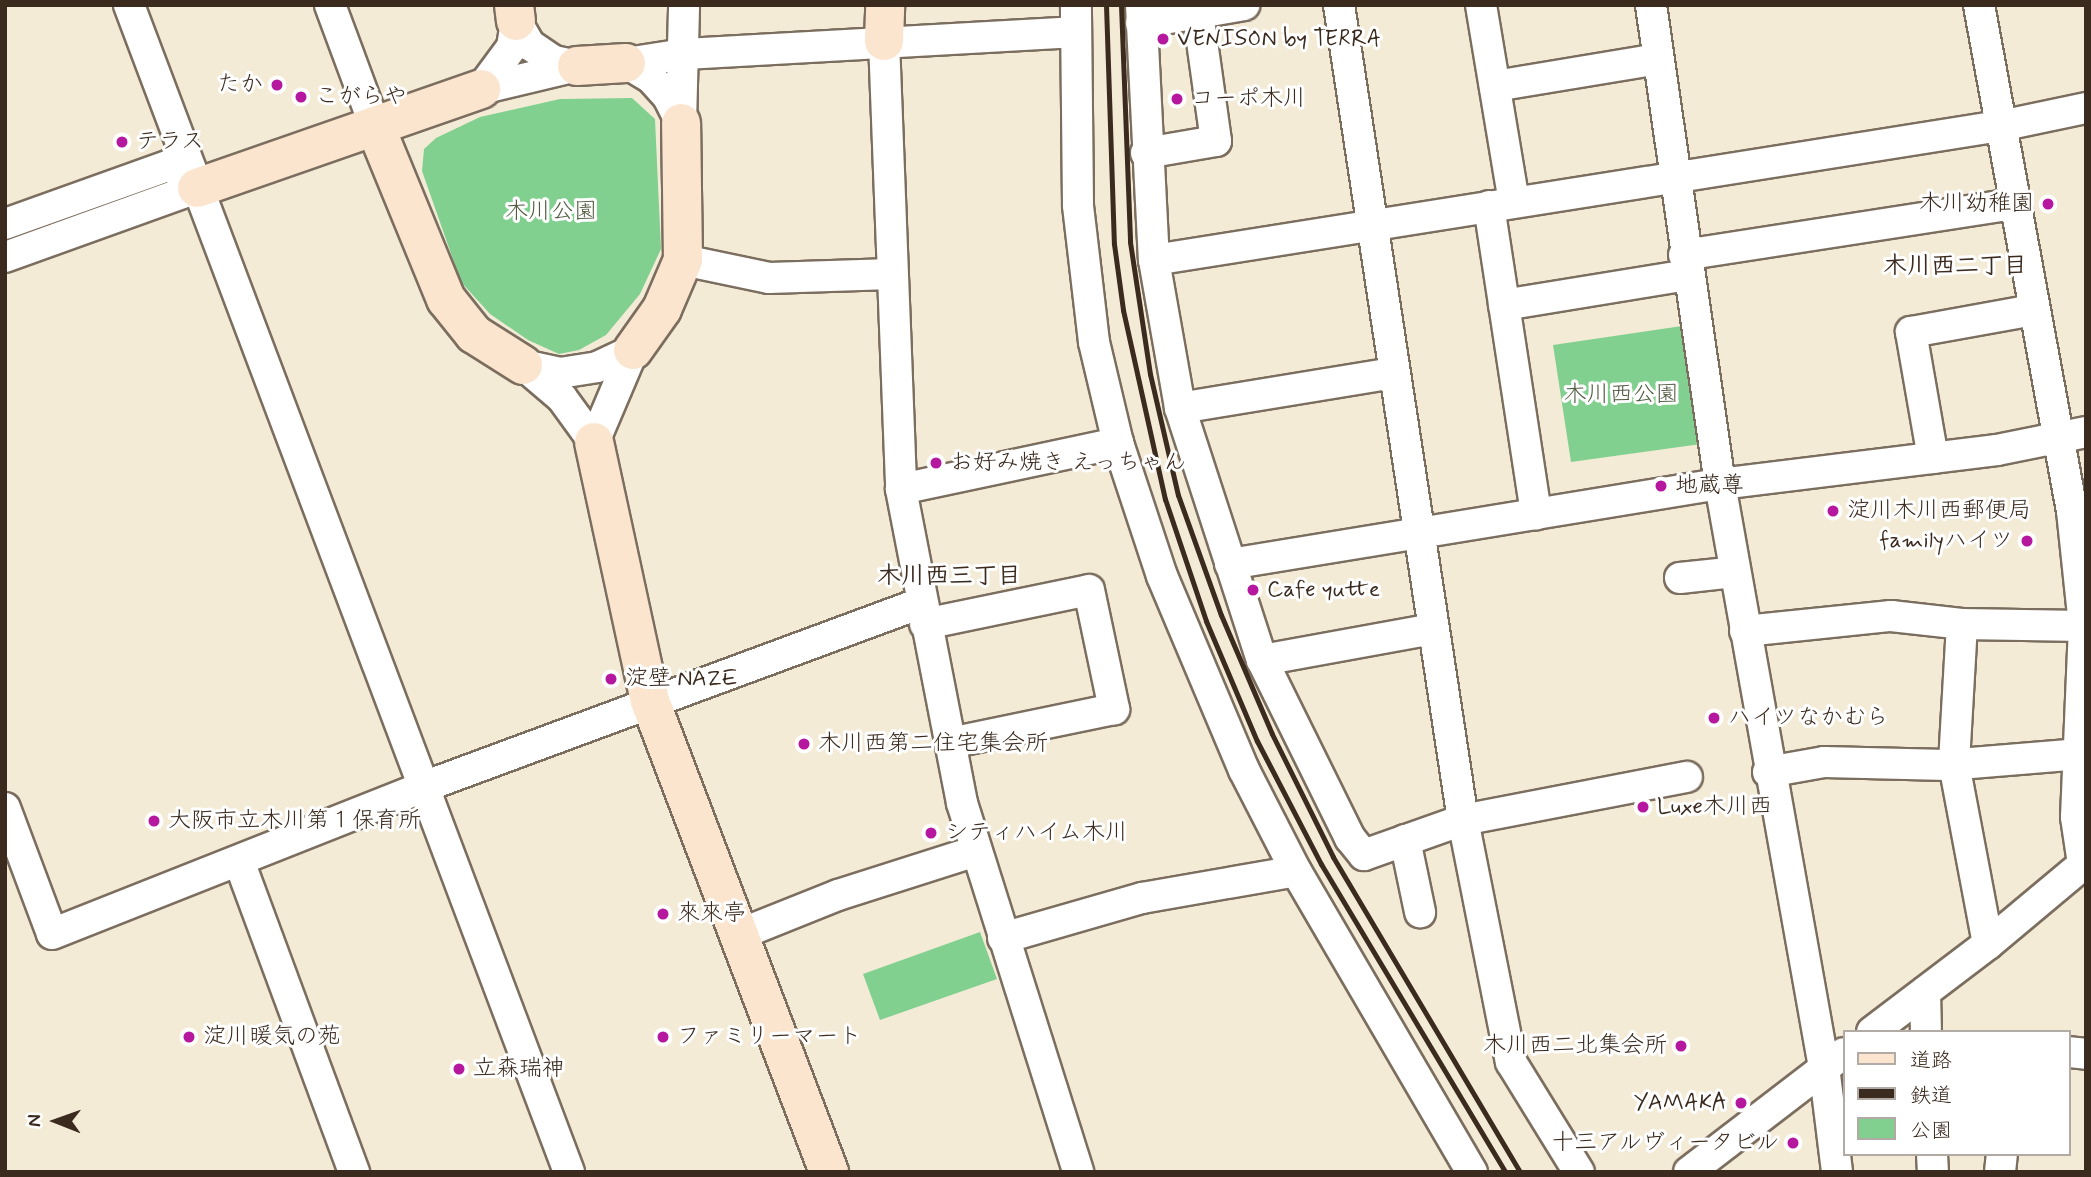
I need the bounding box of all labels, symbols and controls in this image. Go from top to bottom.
place label: VENISON by TERRA [1177,25,1380,53]
marker: VENISON by TERRA [1155,31,1171,47]
place label: たか [217,71,263,99]
marker: たか [269,77,285,93]
place label: こがらや [315,83,407,111]
place label: コーポ木川 [1191,85,1306,113]
marker: こがらや [293,89,309,105]
marker: コーポ木川 [1169,91,1185,107]
place label: テラス [136,128,205,156]
marker: テラス [114,134,130,150]
place label: 木川幼稚園 [1919,190,2034,218]
marker: 木川幼稚園 [2040,196,2056,212]
park label: 木川公園 [505,198,597,226]
district label: 木川西二丁目 [1883,253,2027,281]
park label: 木川西公園 [1564,381,1678,409]
place label: お好み焼き えっちゃん [950,449,1186,477]
marker: お好み焼き えっちゃん [928,455,944,471]
place label: 地蔵尊 [1675,472,1744,500]
marker: 地蔵尊 [1653,478,1669,494]
place label: 淀川木川西郵便局 [1847,497,2031,525]
marker: 淀川木川西郵便局 [1825,503,1841,519]
place label: familyハイツ [1880,527,2013,555]
marker: familyハイツ [2019,533,2035,549]
district label: 木川西三丁目 [877,563,1021,591]
place label: Cafe yutte [1267,576,1378,604]
marker: Cafe yutte [1245,582,1261,598]
place label: 淀壁 NAZE [625,665,738,693]
marker: 淀壁 NAZE [603,671,619,687]
place label: ハイツなかむら [1728,704,1889,732]
marker: ハイツなかむら [1706,710,1722,726]
place label: 木川西第二住宅集会所 [818,730,1048,758]
marker: 木川西第二住宅集会所 [796,736,812,752]
place label: Luxe木川西 [1657,793,1772,821]
marker: Luxe木川西 [1635,799,1651,815]
place label: 大阪市立木川第１保育所 [168,807,421,835]
marker: 大阪市立木川第１保育所 [146,813,162,829]
place label: シティハイム木川 [945,819,1129,847]
marker: シティハイム木川 [923,825,939,841]
place label: 來來亭 [677,900,746,928]
marker: 來來亭 [655,906,671,922]
place label: 淀川暖気の苑 [203,1023,341,1051]
place label: ファミリーマート [677,1023,861,1051]
marker: 淀川暖気の苑 [181,1029,197,1045]
marker: ファミリーマート [655,1029,671,1045]
legend [1842,1030,2070,1156]
place label: 木川西二北集会所 [1483,1032,1667,1060]
marker: 木川西二北集会所 [1673,1038,1689,1054]
text: 道路 [1910,1047,1952,1075]
place label: 立森瑞神 [473,1055,565,1083]
marker: 立森瑞神 [451,1061,467,1077]
text: 鉄道 [1910,1082,1952,1110]
north arrow [21,1086,91,1156]
place label: YAMAKA [1634,1089,1727,1117]
marker: YAMAKA [1733,1095,1749,1111]
text: N [22,1114,47,1127]
text: 公園 [1910,1117,1952,1145]
place label: 十三アルヴィータビル [1549,1129,1779,1157]
marker: 十三アルヴィータビル [1785,1135,1801,1151]

